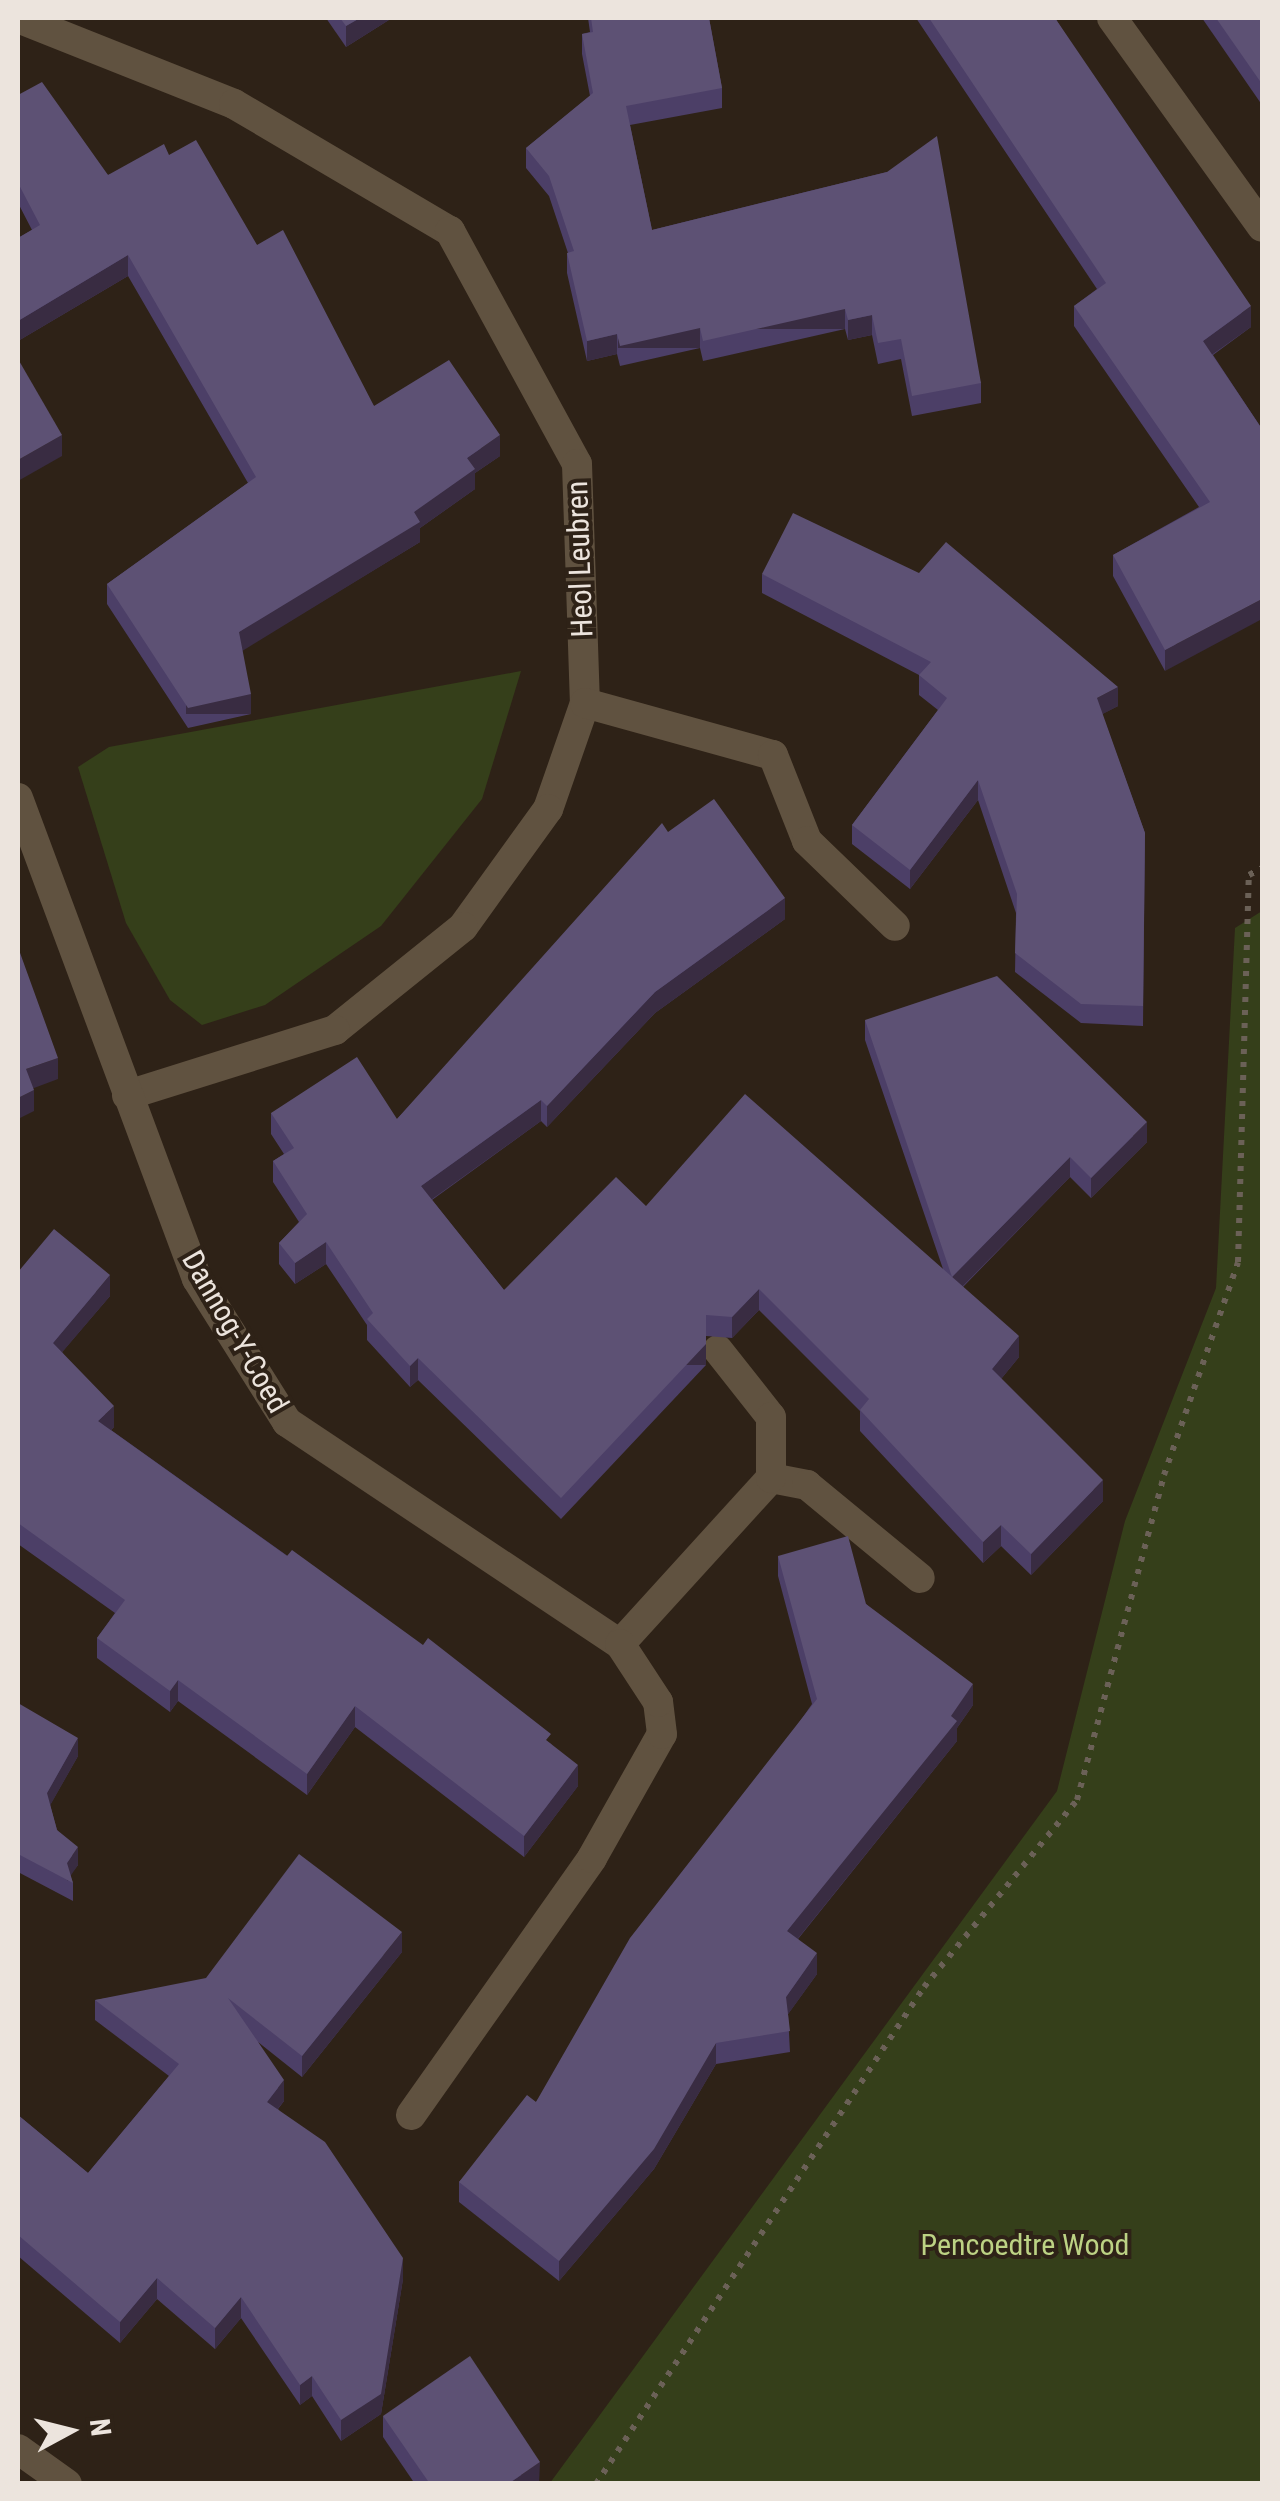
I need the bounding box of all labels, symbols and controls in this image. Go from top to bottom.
street label: Heol Leubren [559,480,601,638]
street label: Dannog-Y-Coed [174,1244,296,1420]
park label: Pencoedtre Wood [921,2227,1129,2263]
north arrow [20,2381,120,2481]
text: N [83,2417,118,2438]

